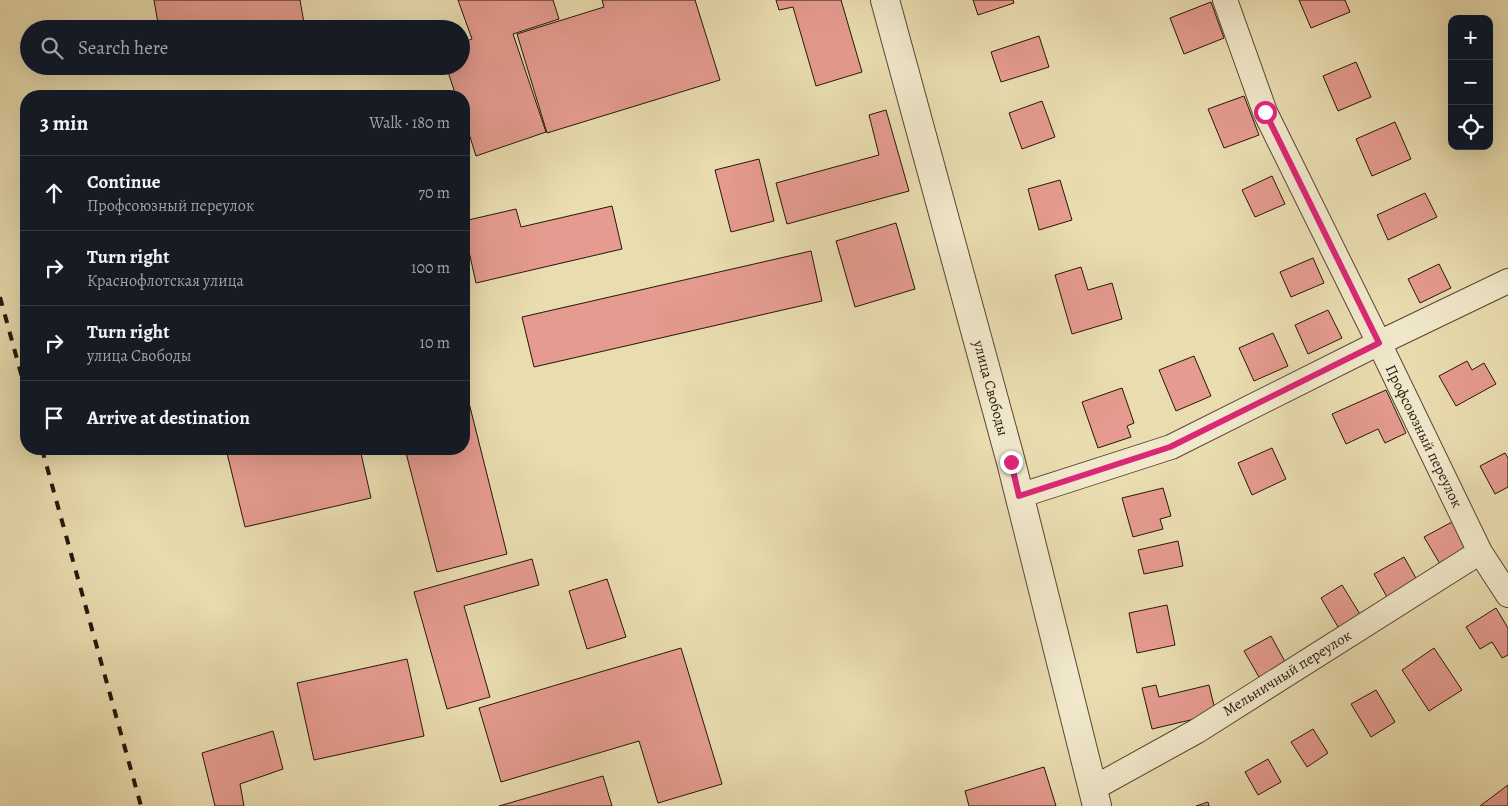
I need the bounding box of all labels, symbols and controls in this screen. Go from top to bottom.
map controls [1448,15,1493,150]
button: + [1448,15,1493,60]
search box [20,20,470,75]
icon: search [38,34,66,62]
text: Search here [78,35,168,61]
button: − [1448,60,1493,105]
route start [1254,101,1277,124]
button: locate [1448,105,1493,150]
text: 3 min [40,109,88,137]
text: Walk · 180 m [369,112,450,134]
text: Continue [87,169,161,195]
icon: ahead [40,179,68,207]
text: 70 m [418,182,450,204]
text: Профсоюзный переулок [87,195,254,217]
text: Turn right [87,244,169,270]
icon: right [40,254,68,282]
text: 100 m [411,257,450,279]
text: Краснофлотская улица [87,270,244,292]
text: Turn right [87,319,169,345]
icon: right [40,329,68,357]
text: 10 m [420,332,450,354]
street label: улица Свободы [968,337,1013,438]
text: улица Свободы [87,345,191,367]
street label: Профсоюзный переулок [1381,361,1467,511]
icon: arrive [40,404,68,432]
text: Arrive at destination [87,405,250,431]
route end [1000,451,1023,474]
street label: Мельничный переулок [1219,625,1355,721]

